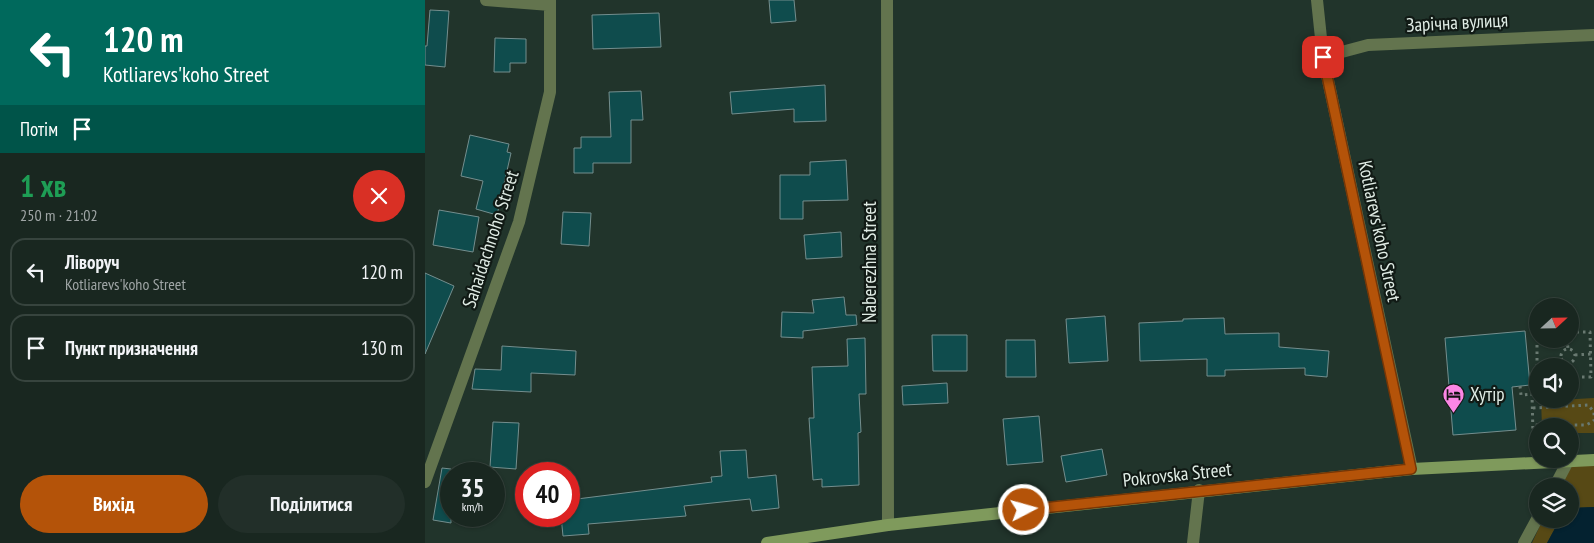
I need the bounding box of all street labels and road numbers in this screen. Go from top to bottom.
street label: Зарічна вулиця [1405,7,1509,37]
street label: Kotliarevs'koho Street [1353,158,1407,304]
street label: Sahaidachnoho Street [456,166,524,311]
street label: Naberezhna Street [857,201,881,323]
street label: Pokrovska Street [1122,456,1233,492]

